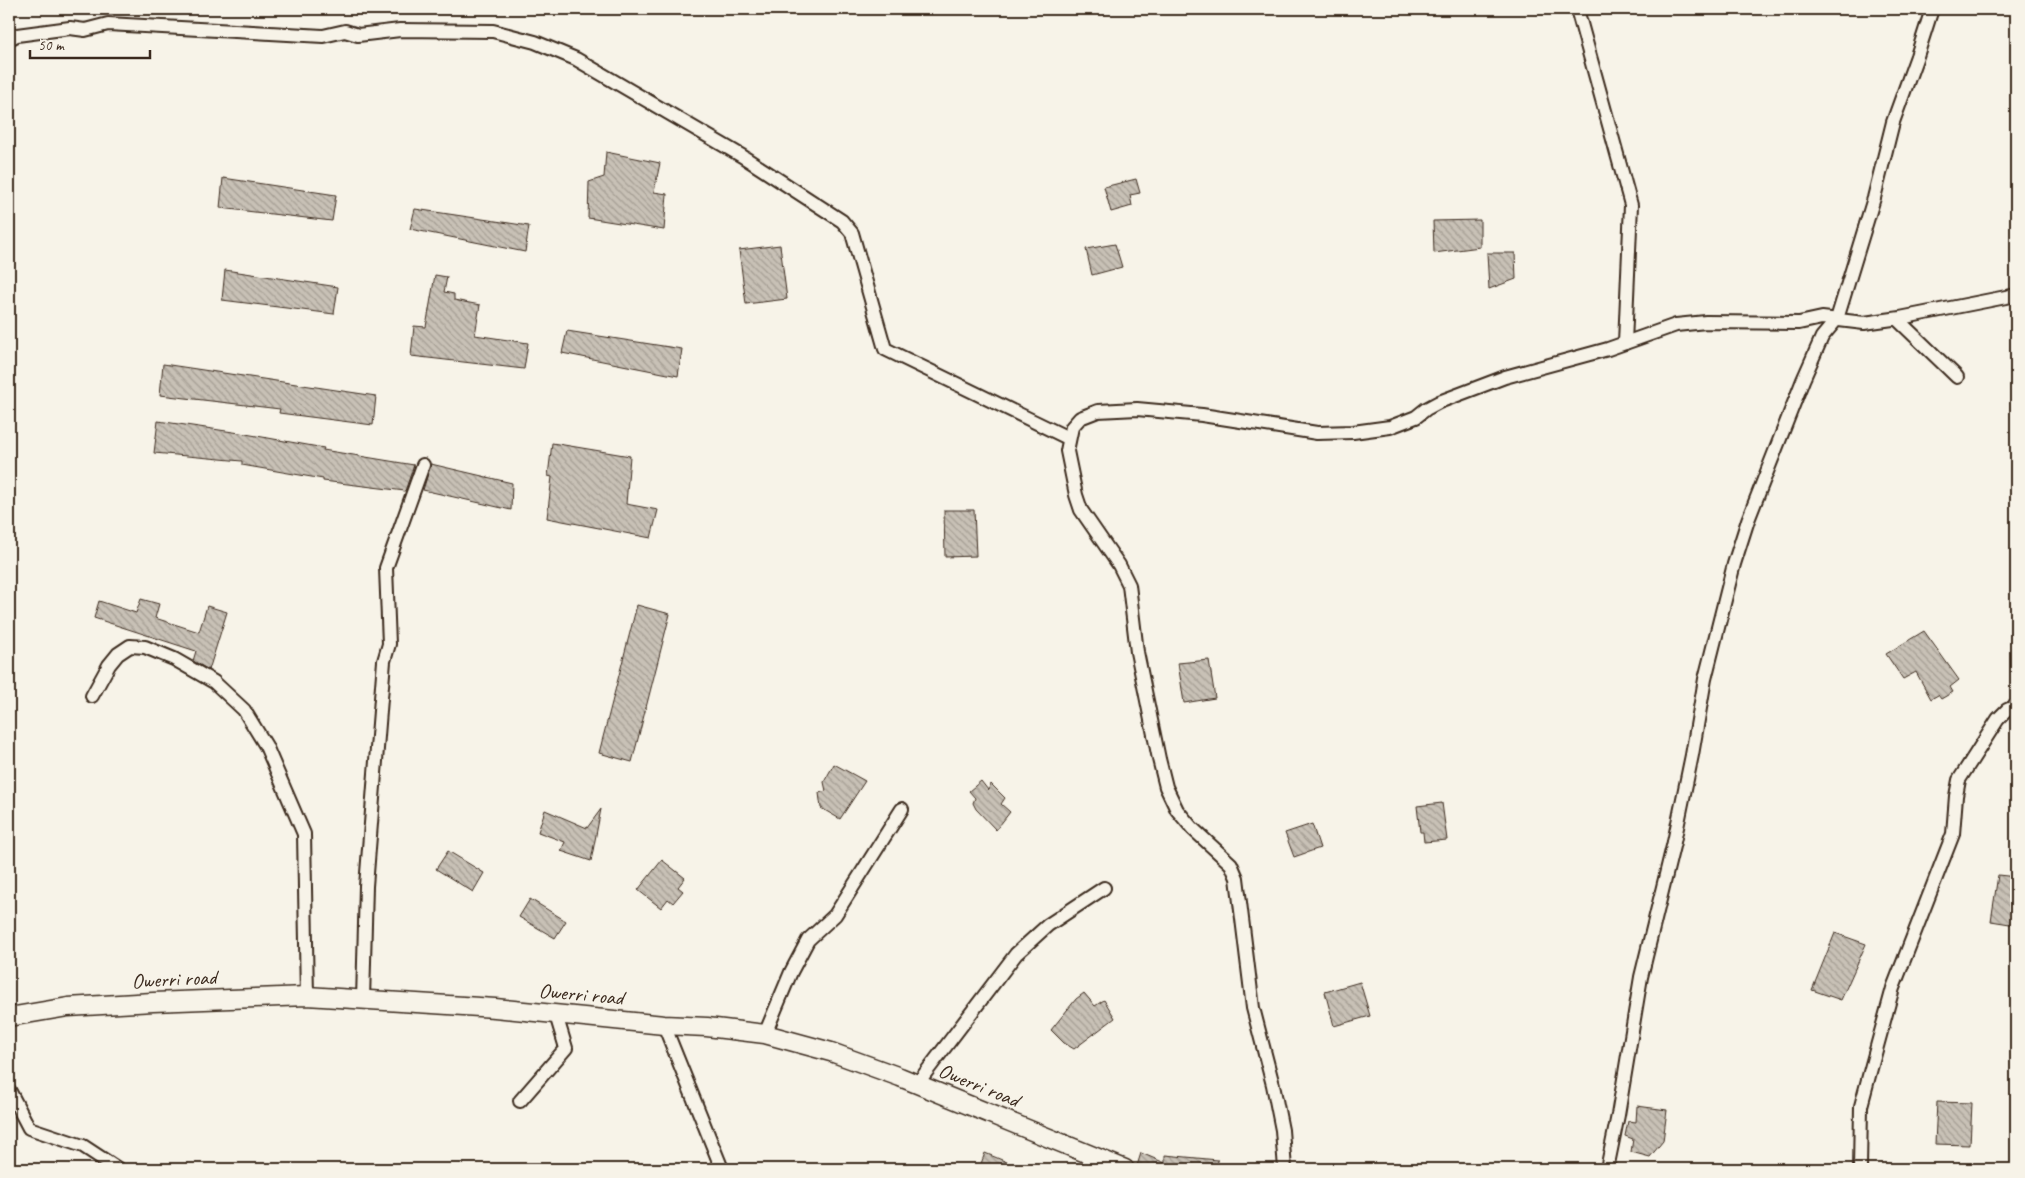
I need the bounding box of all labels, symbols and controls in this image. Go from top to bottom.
scale bar [30,28,150,60]
text: 50 m [38,36,65,55]
street label: Owerri road [131,964,221,994]
street label: Owerri road [538,977,628,1011]
street label: Owerri road [935,1057,1027,1114]

